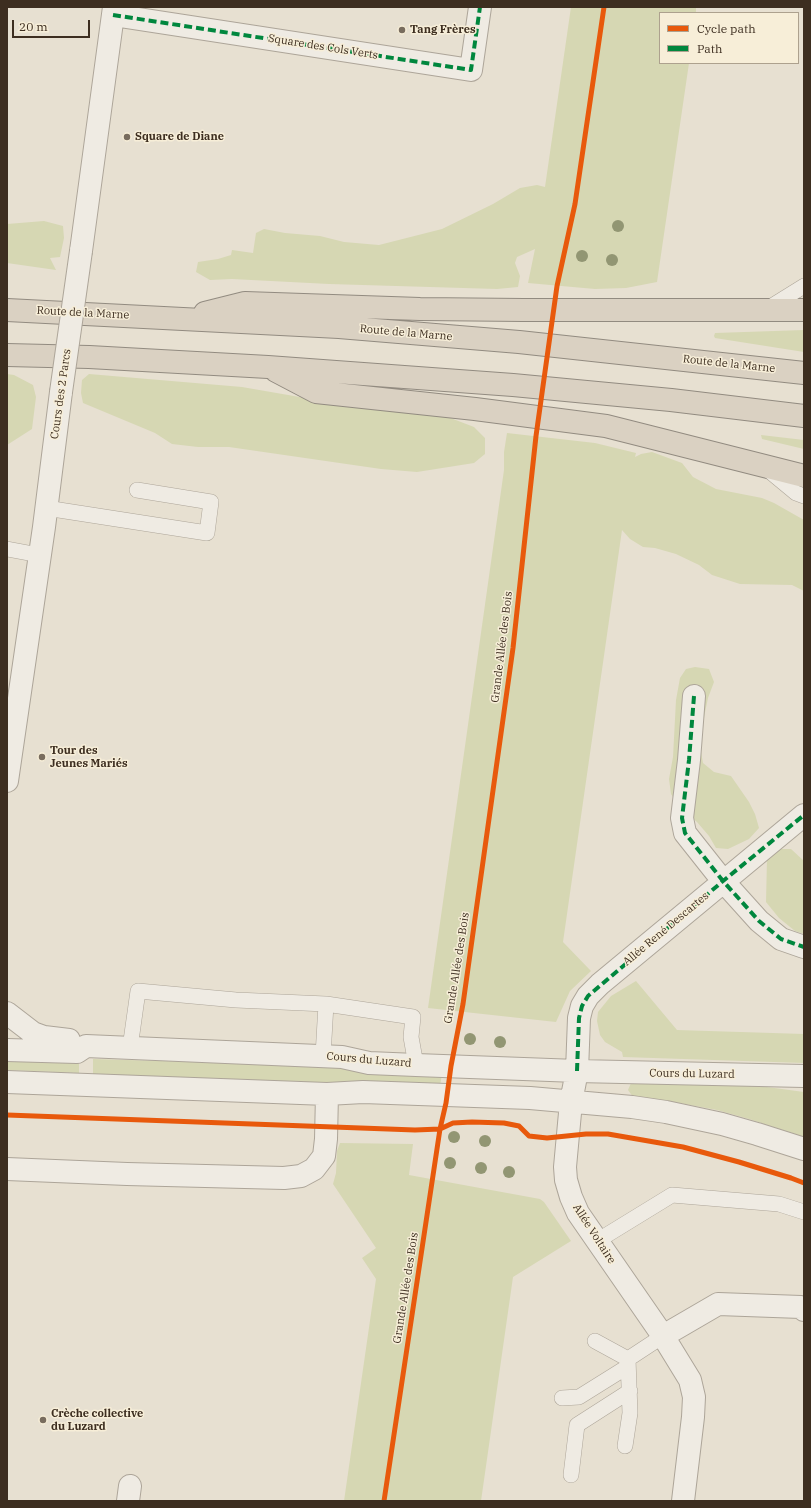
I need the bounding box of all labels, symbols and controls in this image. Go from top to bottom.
scale bar [14,12,92,38]
legend [659,12,799,64]
text: 20 m [19,19,48,34]
text: Cycle path [697,21,756,36]
place label: Tang Frères [410,23,476,37]
marker: Tang Frères [397,25,407,35]
street label: Square des Cols Verts [267,32,379,62]
text: Path [697,41,722,56]
place label: Square de Diane [135,130,224,144]
marker: Square de Diane [122,132,132,142]
street label: Route de la Marne [36,304,130,322]
street label: Route de la Marne [359,322,453,344]
street label: Cours des 2 Parcs [48,348,74,440]
street label: Route de la Marne [682,353,776,375]
street label: Grande Allée des Bois [489,590,515,704]
place label: Tour des Jeunes Mariés [50,744,128,770]
marker: Tour des Jeunes Mariés [37,752,47,762]
street label: Allée René Descartes [620,889,712,969]
street label: Grande Allée des Bois [442,912,472,1024]
street label: Cours du Luzard [326,1050,412,1070]
street label: Cours du Luzard [649,1067,735,1081]
street label: Allée Voltaire [570,1202,618,1266]
street label: Grande Allée des Bois [391,1232,421,1344]
place label: Crèche collective du Luzard [51,1407,143,1433]
marker: Crèche collective du Luzard [38,1415,48,1425]

